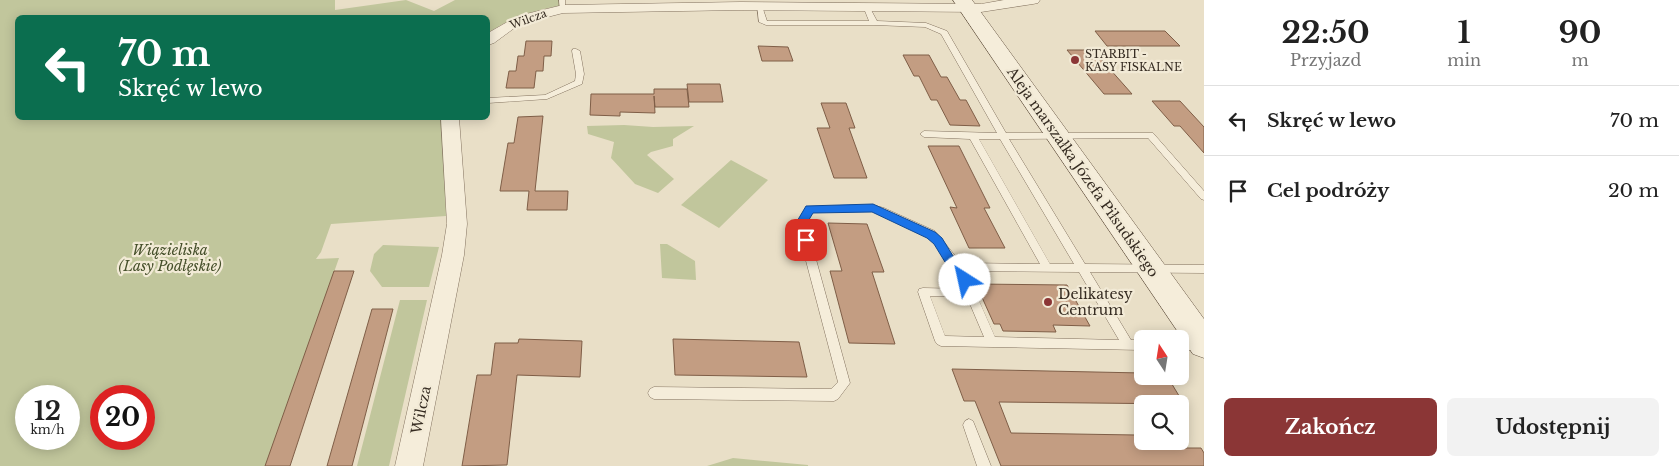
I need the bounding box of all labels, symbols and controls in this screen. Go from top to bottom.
street label: Wilcza [507,6,549,32]
text: 22:50 [1282,14,1370,51]
text: 1 [1458,14,1471,51]
text: 90 [1559,14,1601,51]
text: 70 m [118,32,211,75]
icon: left [35,35,100,100]
place label: STARBIT - KASY FISKALNE [1085,47,1182,74]
text: Przyjazd [1290,50,1361,70]
text: min [1447,50,1481,70]
text: m [1571,50,1589,70]
marker: STARBIT - KASY FISKALNE [1069,54,1081,66]
street label: Aleja marszałka Józefa Piłsudskiego [1003,63,1163,280]
text: Skręć w lewo [118,75,263,102]
icon: left [1224,107,1252,135]
text: Skręć w lewo [1267,109,1396,132]
text: 70 m [1610,109,1659,132]
icon: arrive [1224,177,1252,205]
text: Cel podróży [1267,179,1389,202]
text: 20 m [1608,179,1659,202]
pin [785,219,827,261]
icon: arrive [792,226,820,254]
park label: Wiązieliska (Lasy Podłęskie) [119,241,222,275]
position arrow [938,253,990,305]
place label: Delikatesy Centrum [1058,285,1133,319]
marker: Delikatesy Centrum [1042,296,1054,308]
north arrow [1134,330,1189,385]
map controls [1134,330,1189,450]
street label: Wilcza [407,384,435,437]
speed limit sign: 20 [90,385,155,450]
button: search [1134,395,1189,450]
text: 12 [34,396,61,427]
button: Zakończ [1224,398,1437,456]
button: Udostępnij [1447,398,1659,456]
text: km/h [30,422,65,437]

